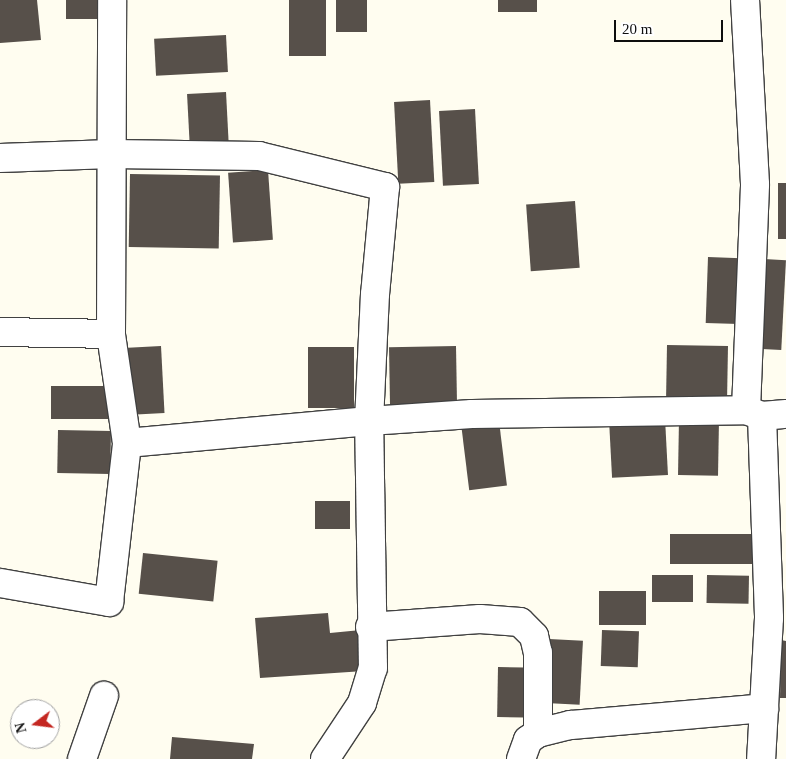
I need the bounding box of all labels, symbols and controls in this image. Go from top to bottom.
scale bar [616,10,725,42]
text: 20 m [622,21,652,37]
north arrow [10,699,60,749]
text: N [12,721,30,735]

